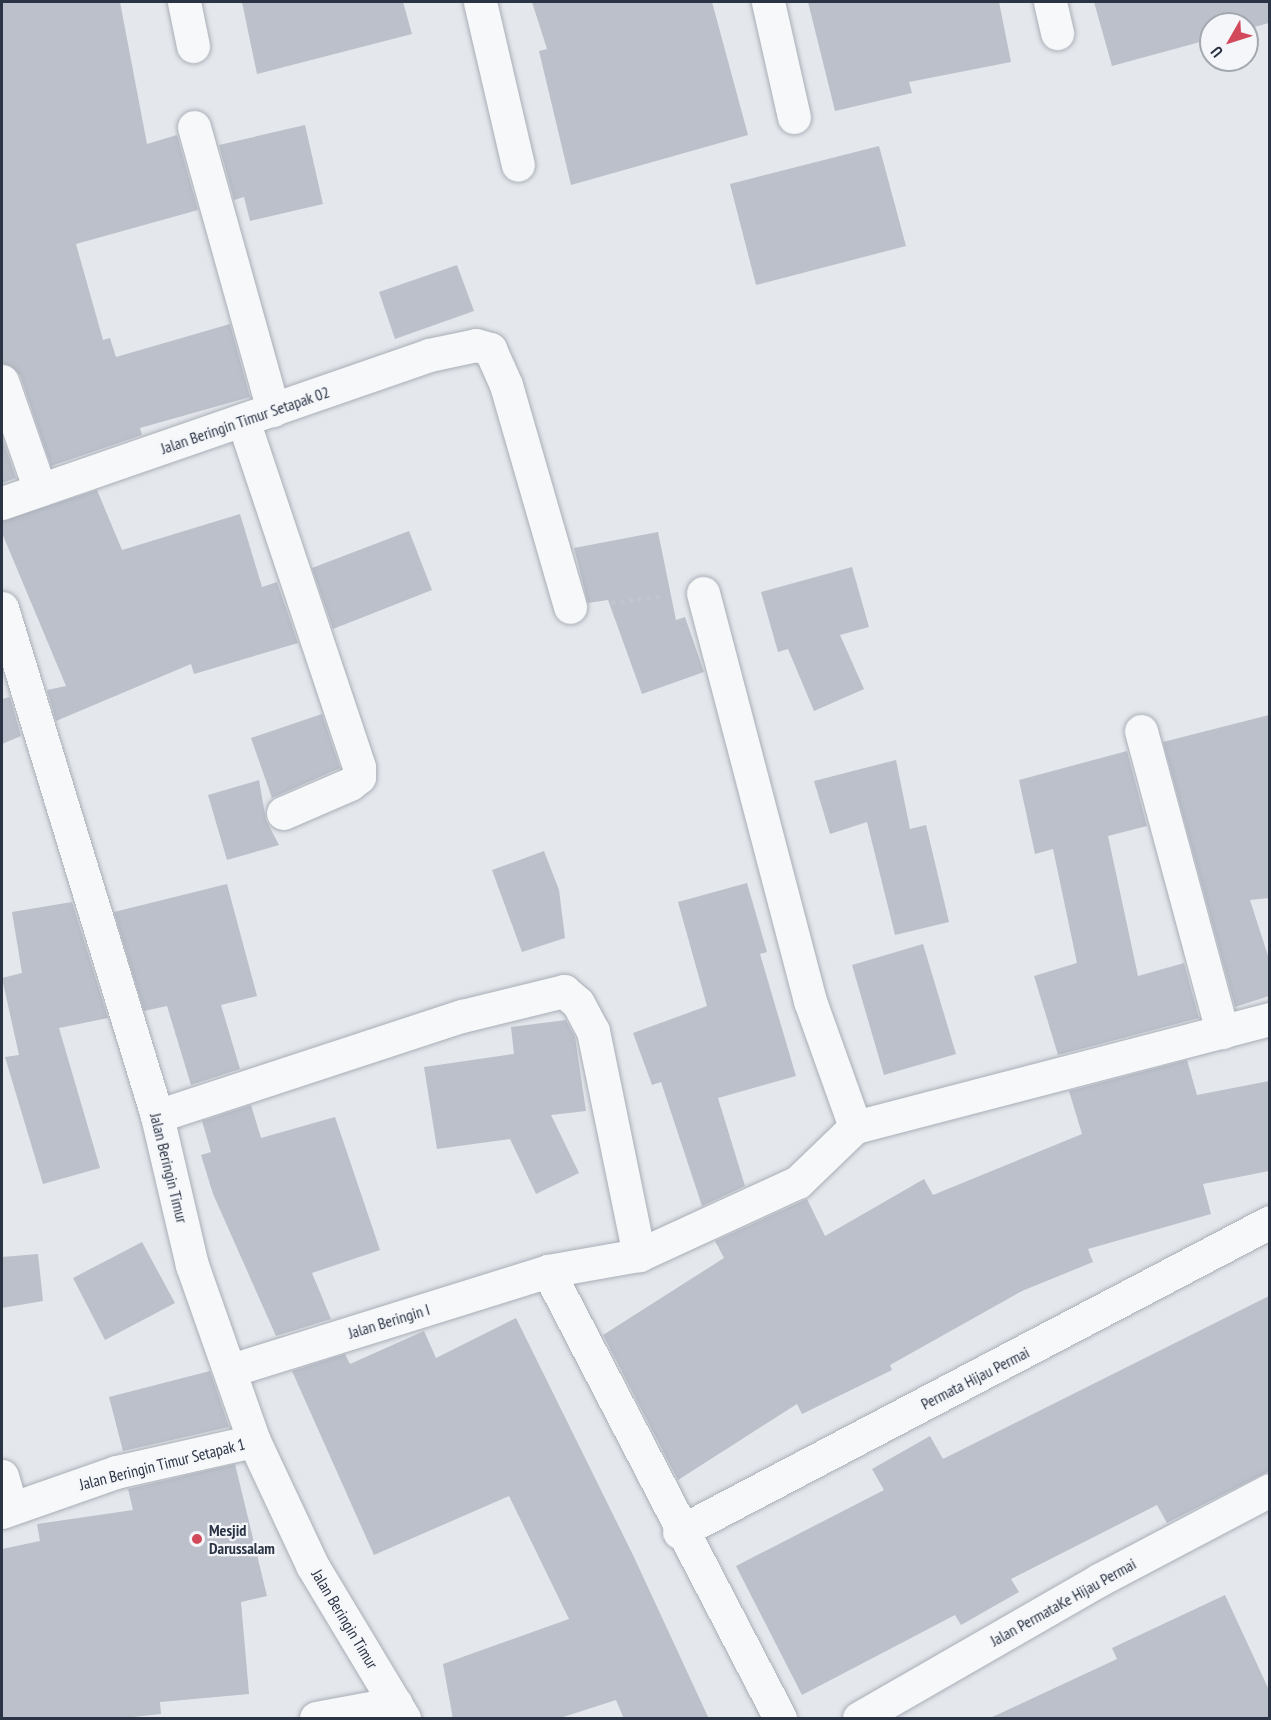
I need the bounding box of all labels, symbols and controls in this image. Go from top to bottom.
north arrow [1199,12,1259,72]
text: U [1206,43,1227,62]
street label: Jalan Beringin Timur Setapak 02 [158,382,332,458]
street label: Jalan Beringin Timur [146,1111,192,1225]
street label: Jalan Beringin I [346,1299,432,1343]
street label: Permata Hijau Permai [918,1342,1032,1414]
street label: Jalan Beringin Timur Setapak 1 [77,1434,247,1494]
place label: Mesjid Darussalam [209,1520,275,1558]
marker: Mesjid Darussalam [190,1532,204,1546]
street label: Jalan PermataKe Hijau Permai [987,1554,1139,1650]
street label: Jalan Beringin Timur [308,1566,382,1672]

